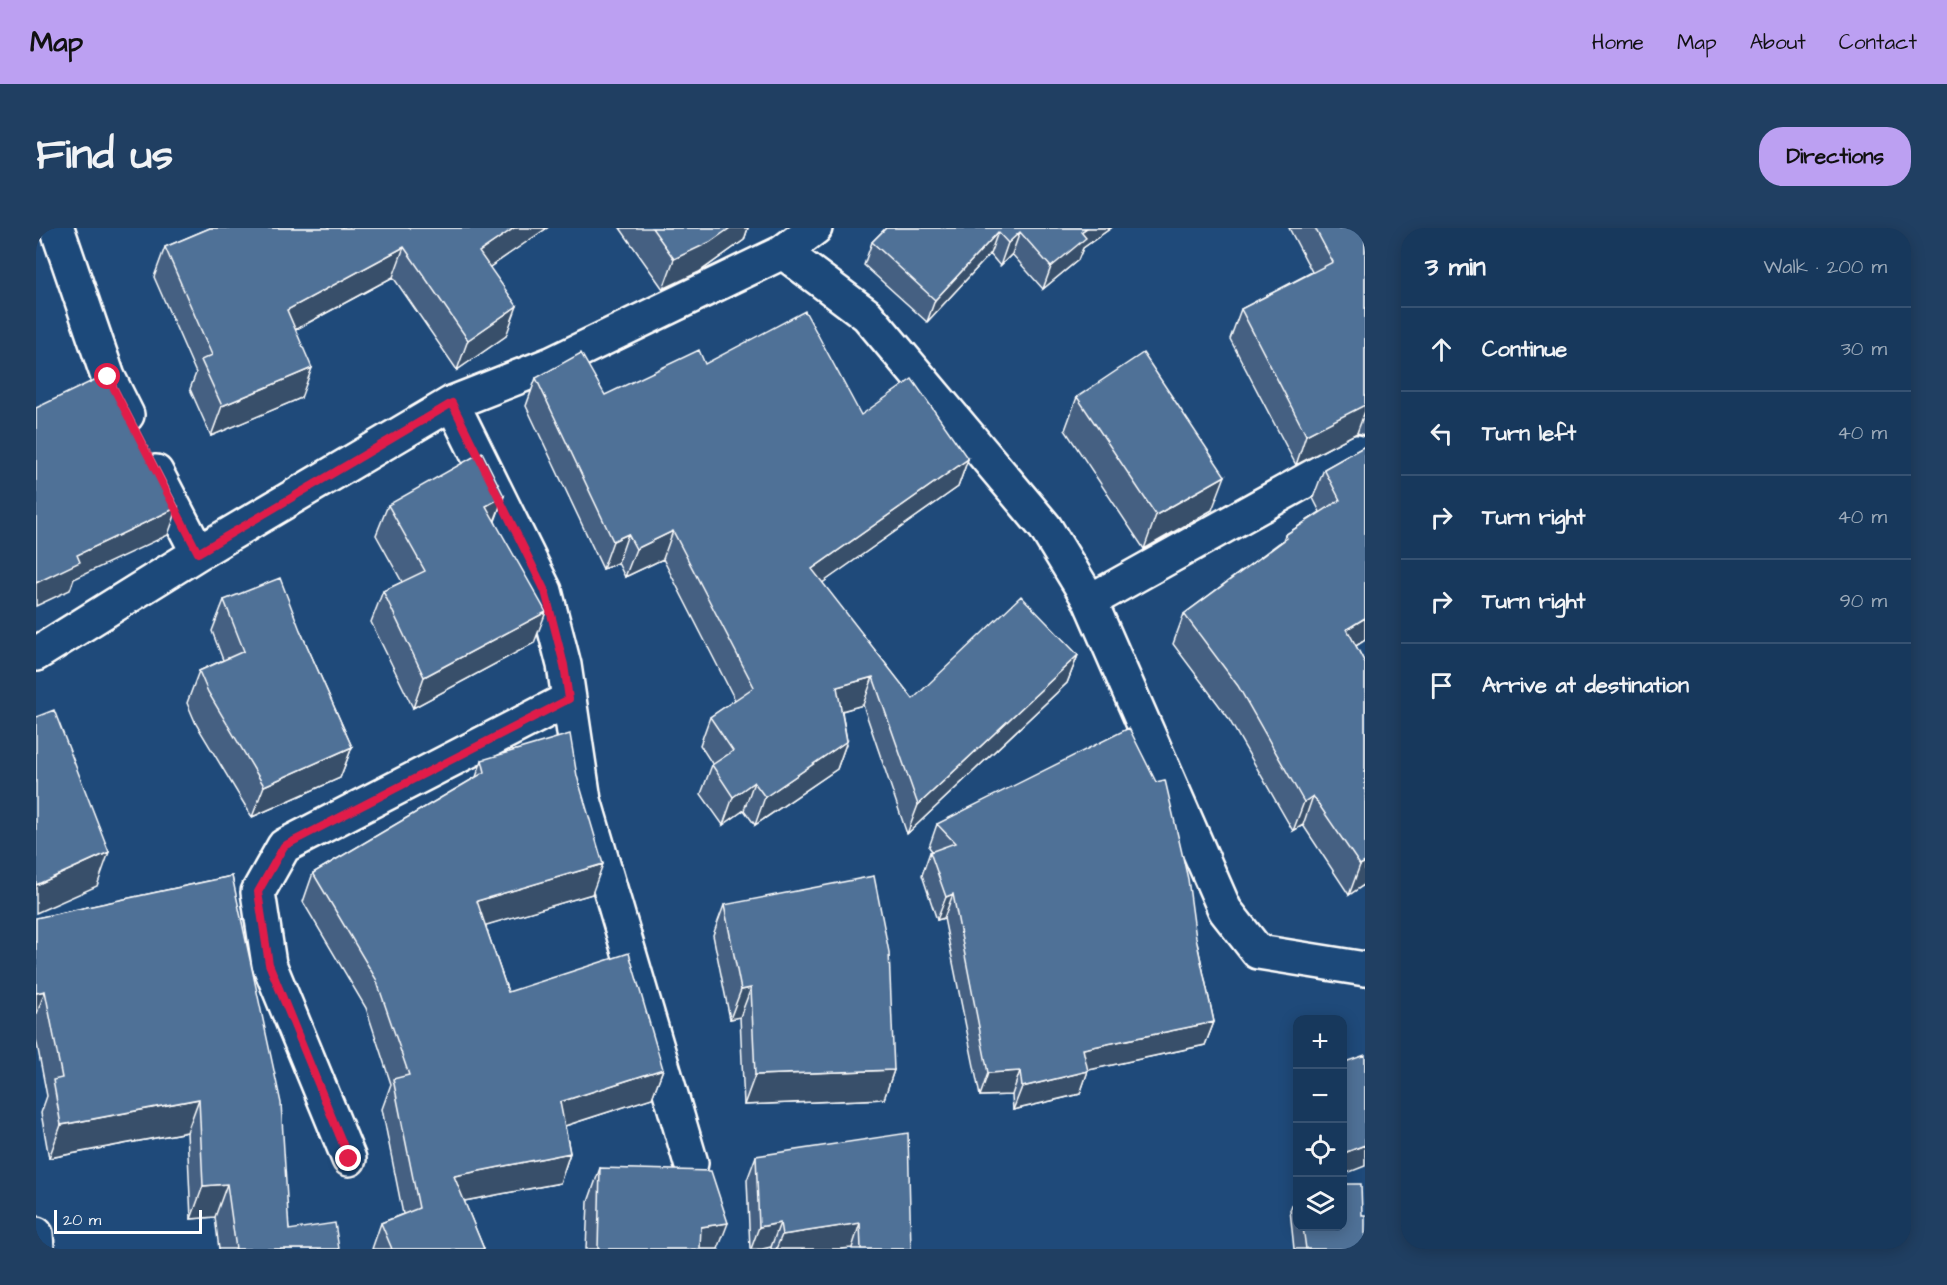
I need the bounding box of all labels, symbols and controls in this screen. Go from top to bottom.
text: Map [30,23,83,62]
text: Home [1592,28,1644,57]
text: Map [1677,28,1717,57]
text: About [1750,28,1806,57]
text: Contact [1839,28,1917,57]
text: Find us [36,127,173,185]
button: Directions [1759,127,1911,186]
text: 3 min [1425,249,1486,285]
text: Walk · 200 m [1764,253,1887,281]
icon: ahead [1425,333,1458,366]
text: Continue [1482,334,1567,365]
text: 30 m [1841,335,1887,363]
route start [94,363,120,389]
icon: left [1425,417,1458,450]
text: Turn left [1482,418,1576,449]
text: 40 m [1837,419,1887,447]
icon: right [1425,501,1458,534]
text: Turn right [1482,502,1585,533]
text: 40 m [1837,503,1887,531]
icon: right [1425,585,1458,618]
text: Turn right [1482,586,1585,617]
text: 90 m [1839,587,1887,615]
icon: arrive [1425,669,1458,702]
text: Arrive at destination [1482,670,1689,701]
map controls [1293,1015,1347,1231]
button: + [1293,1015,1347,1069]
button: − [1293,1069,1347,1123]
button: locate [1293,1123,1347,1177]
route end [335,1145,361,1171]
button: layers [1293,1177,1347,1231]
scale bar [54,1207,202,1234]
text: 20 m [63,1209,101,1231]

